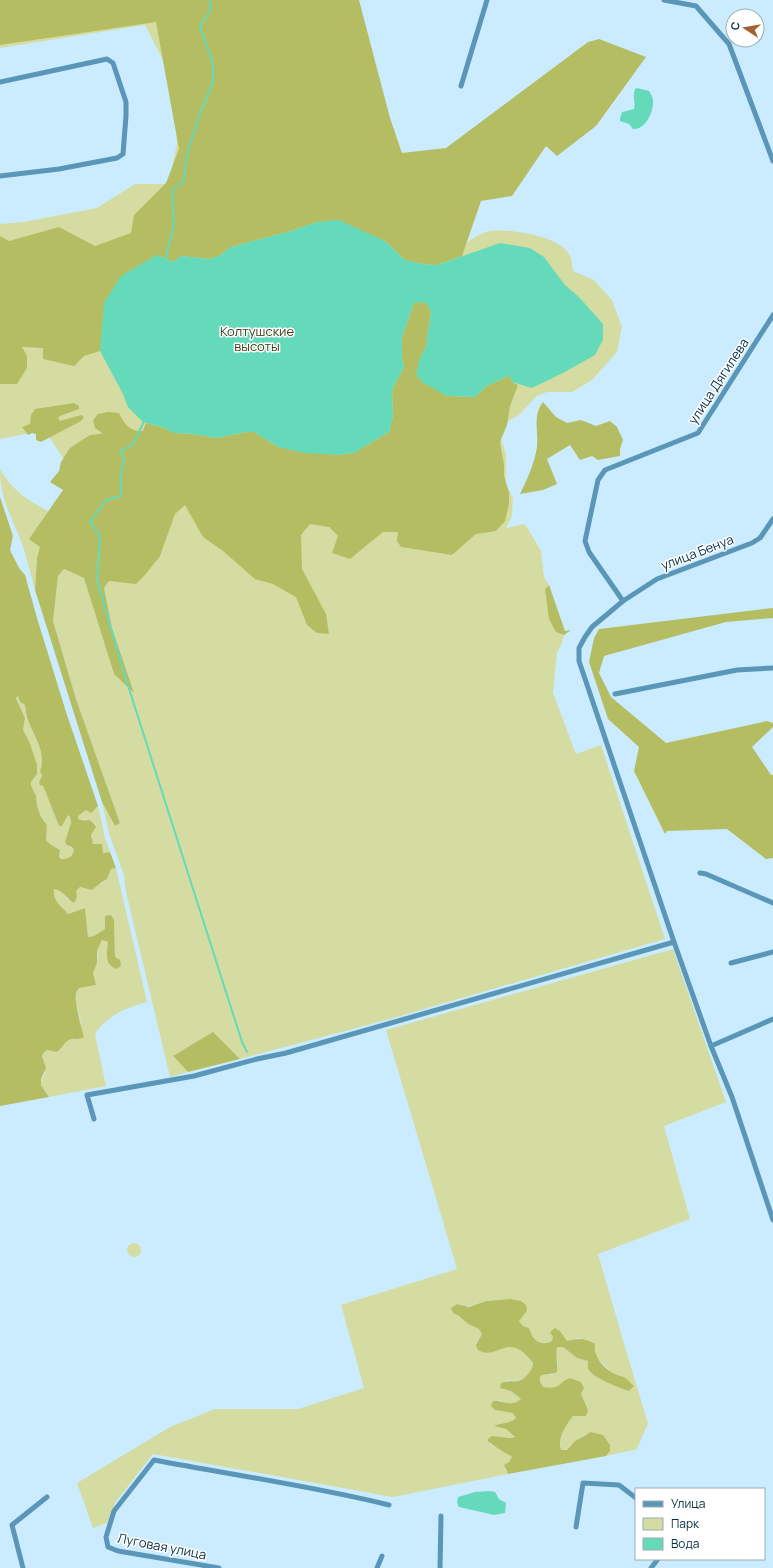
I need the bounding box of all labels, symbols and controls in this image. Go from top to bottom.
north arrow [725,8,765,48]
text: С [727,20,743,31]
park label: Колтушские высоты [220,322,295,355]
street label: улица Дягилева [684,335,752,427]
street label: улица Бенуа [658,530,736,574]
legend [635,1488,765,1560]
text: Улица [671,1495,705,1512]
text: Парк [671,1515,700,1532]
street label: Луговая улица [116,1529,208,1563]
text: Вода [671,1535,699,1552]

